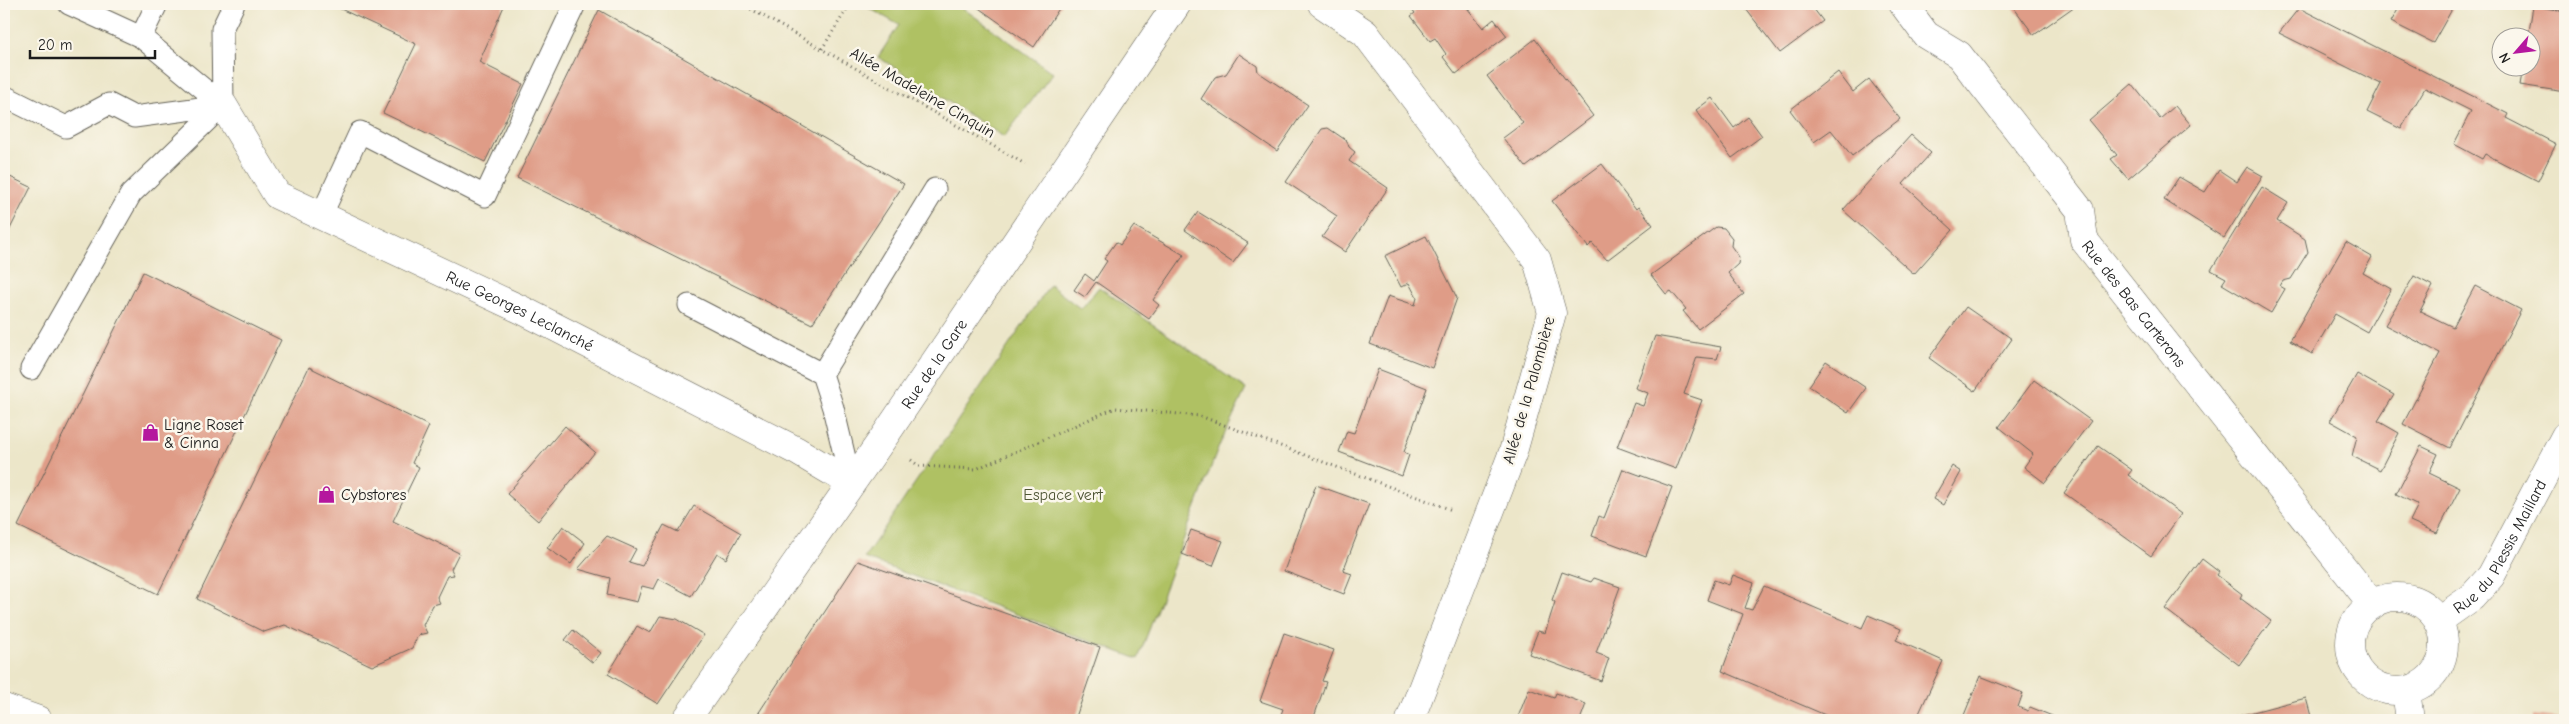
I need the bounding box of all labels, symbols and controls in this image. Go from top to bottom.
scale bar [30,28,155,60]
north arrow [2492,28,2542,78]
text: 20 m [38,36,72,54]
street label: Allée Madeleine Cinquin [847,44,998,142]
text: N [2495,50,2515,66]
street label: Rue des Bas Carterons [2078,237,2189,371]
street label: Rue Georges Leclanché [443,268,596,355]
street label: Allée de la Palombière [1499,314,1559,466]
street label: Rue de la Gare [898,316,971,412]
place label: Ligne Roset & Cinna [164,416,244,452]
shop icon: Ligne Roset & Cinna [140,423,160,443]
street label: Rue du Plessis Maillard [2450,477,2550,618]
shop icon: Cybstores [317,484,337,504]
place label: Cybstores [341,486,407,504]
park label: Espace vert [1023,486,1103,504]

